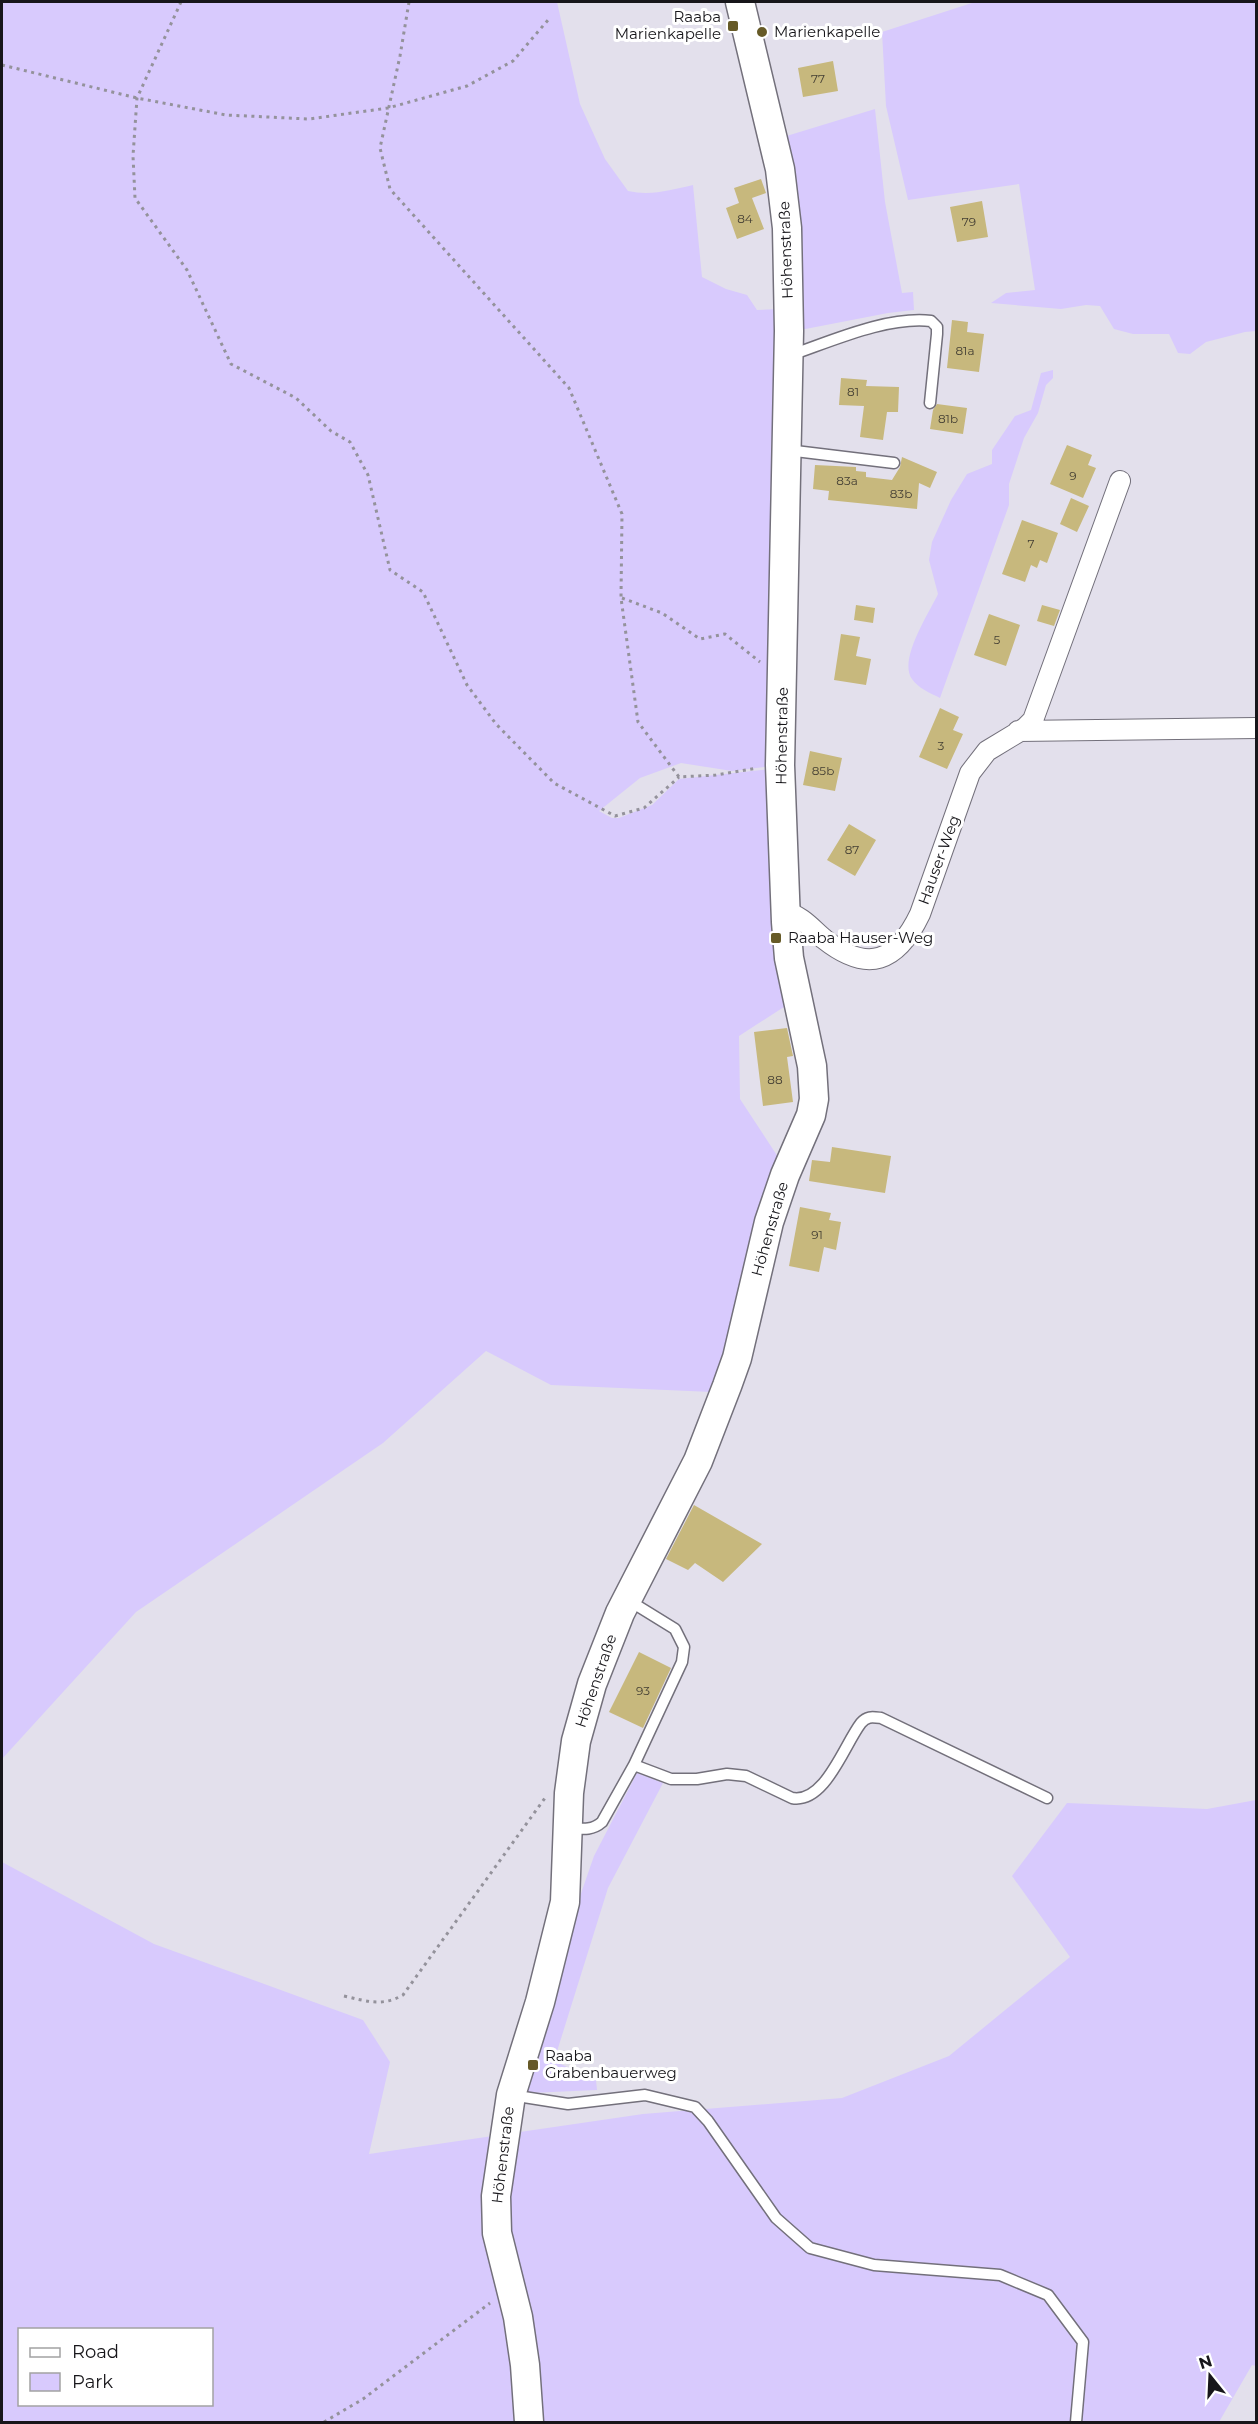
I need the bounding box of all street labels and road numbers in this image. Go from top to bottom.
street label: Höhenstraße [774,201,797,299]
street label: Höhenstraße [771,687,792,785]
street label: Hauser-Weg [914,812,964,907]
street label: Höhenstraße [747,1179,792,1278]
street label: Höhenstraße [571,1632,620,1730]
street label: Höhenstraße [487,2105,518,2205]

